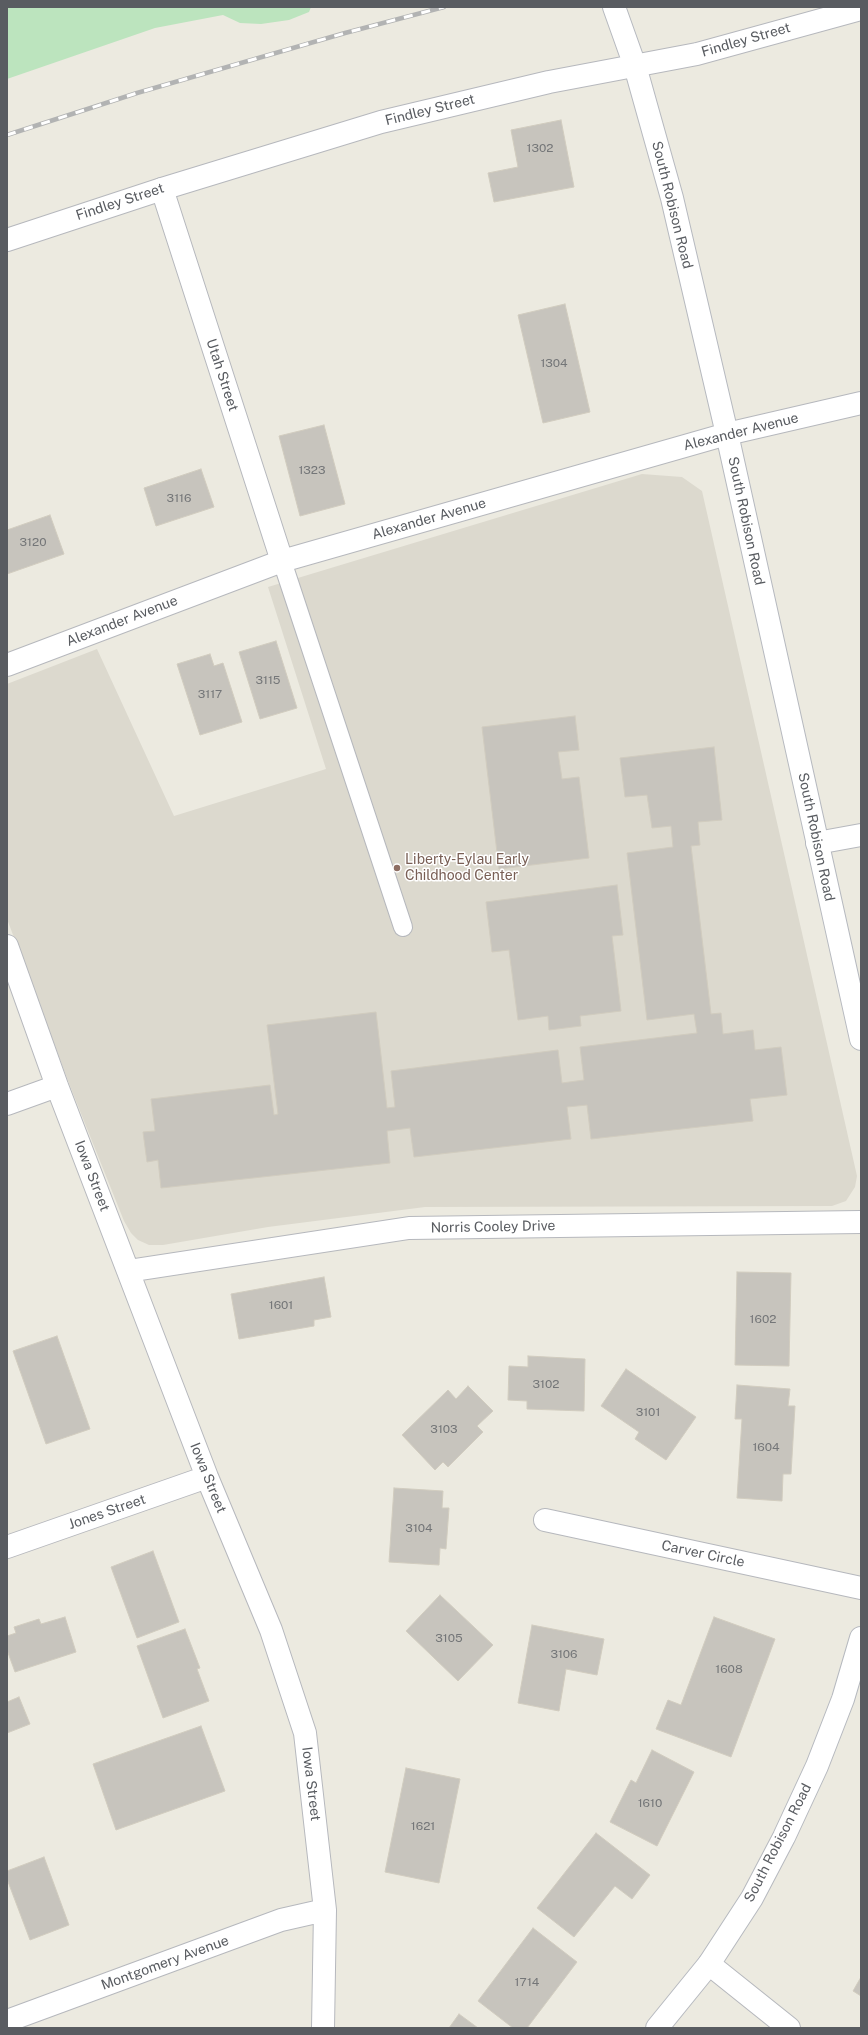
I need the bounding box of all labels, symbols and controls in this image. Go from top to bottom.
street label: Findley Street [700,19,792,61]
street label: Findley Street [383,91,477,129]
street label: South Robison Road [648,139,696,271]
house number: 1302 [527,141,553,155]
street label: Findley Street [74,180,166,224]
street label: Utah Street [202,337,242,413]
house number: 1304 [540,356,568,370]
street label: Alexander Avenue [682,410,800,454]
street label: South Robison Road [724,455,768,587]
house number: 1323 [298,463,326,477]
house number: 3116 [167,491,191,505]
street label: Alexander Avenue [370,495,488,543]
house number: 3120 [20,535,46,549]
street label: Alexander Avenue [64,592,180,650]
house number: 3115 [255,673,281,687]
house number: 3117 [198,687,222,701]
street label: South Robison Road [794,771,838,903]
place label: Liberty-Eylau Early Childhood Center [405,852,529,884]
marker: Liberty-Eylau Early Childhood Center [392,863,402,873]
street label: Iowa Street [71,1138,113,1214]
street label: Norris Cooley Drive [430,1218,556,1236]
house number: 1601 [269,1298,293,1312]
house number: 1602 [750,1312,776,1326]
house number: 3102 [533,1377,559,1391]
house number: 3101 [636,1405,660,1419]
house number: 3103 [430,1422,458,1436]
street label: Iowa Street [186,1440,230,1516]
house number: 1604 [752,1440,780,1454]
street label: Jones Street [66,1491,148,1533]
house number: 3104 [405,1521,433,1535]
street label: Carver Circle [660,1537,746,1571]
house number: 3105 [435,1631,463,1645]
house number: 3106 [550,1647,578,1661]
house number: 1608 [715,1662,743,1676]
street label: Iowa Street [298,1746,324,1822]
street label: South Robison Road [741,1781,815,1905]
house number: 1610 [638,1796,662,1810]
house number: 1621 [411,1819,435,1833]
street label: Montgomery Avenue [99,1932,231,1994]
house number: 1714 [515,1975,539,1989]

